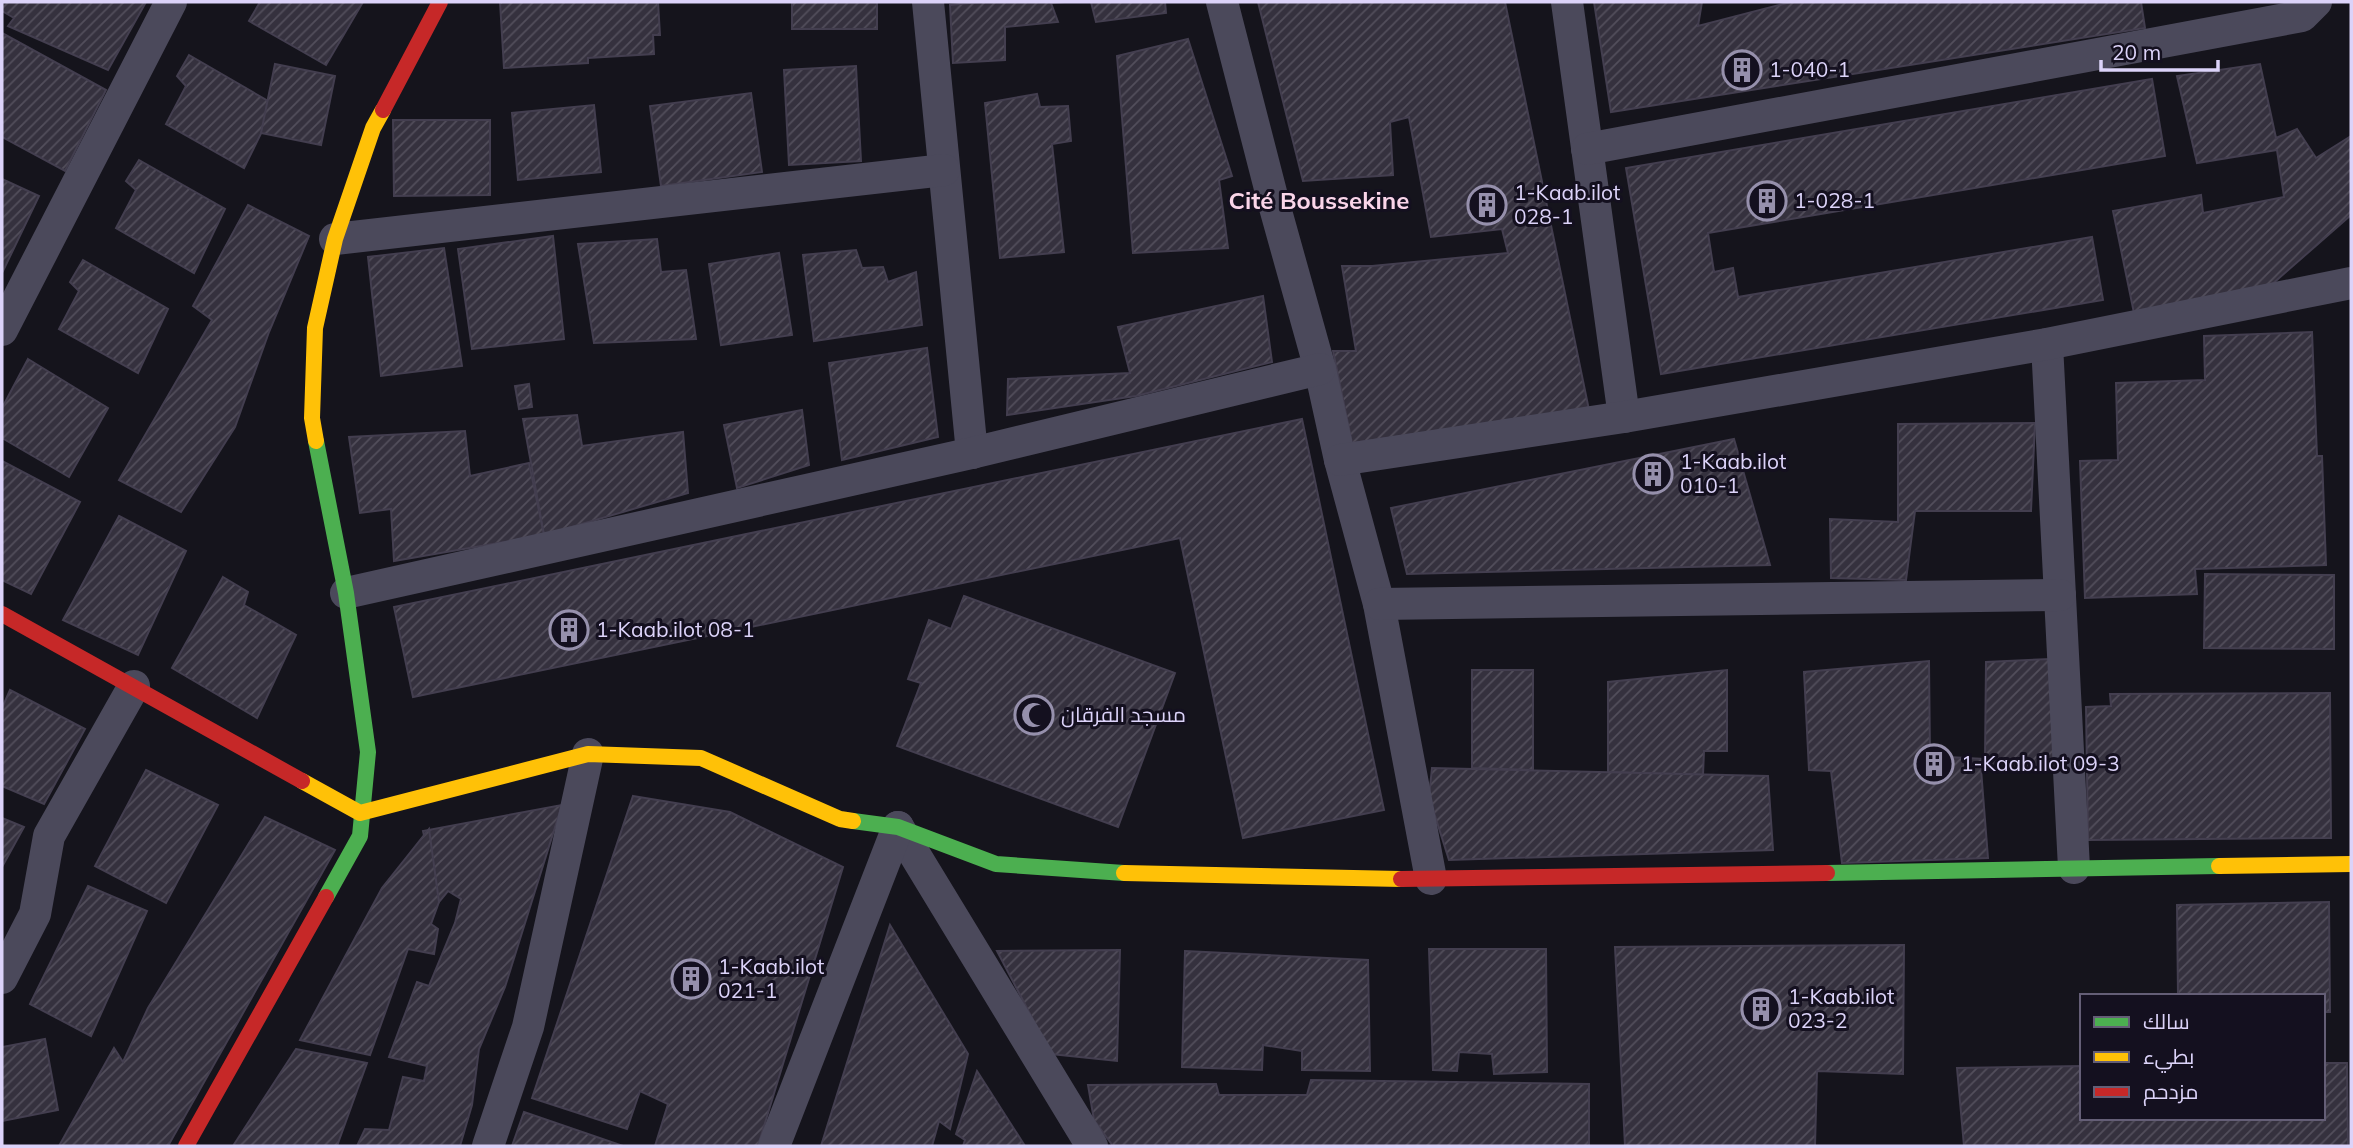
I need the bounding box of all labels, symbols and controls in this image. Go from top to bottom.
scale bar [2101,28,2218,72]
text: 20 m [2112,39,2161,65]
building icon: 1-040-1 [1721,49,1763,91]
place label: 1-040-1 [1769,56,1850,82]
place label: 1-Kaab.ilot 028-1 [1514,179,1620,229]
building icon: 1-028-1 [1746,180,1788,222]
building icon: 1-Kaab.ilot 028-1 [1466,184,1508,226]
district label: Cité Boussekine [1229,185,1409,215]
place label: 1-028-1 [1794,187,1875,213]
place label: 1-Kaab.ilot 010-1 [1680,448,1786,498]
building icon: 1-Kaab.ilot 010-1 [1632,453,1674,495]
building icon: 1-Kaab.ilot 08-1 [548,609,590,651]
place label: 1-Kaab.ilot 08-1 [596,616,755,642]
mosque icon: مسجد الفرقان [1013,694,1055,736]
place label: مسجد الفرقان [1061,701,1186,728]
building icon: 1-Kaab.ilot 09-3 [1913,743,1955,785]
place label: 1-Kaab.ilot 09-3 [1961,750,2120,776]
place label: 1-Kaab.ilot 021-1 [718,953,824,1003]
building icon: 1-Kaab.ilot 021-1 [670,958,712,1000]
place label: 1-Kaab.ilot 023-2 [1788,983,1894,1033]
building icon: 1-Kaab.ilot 023-2 [1740,988,1782,1030]
legend [2080,994,2325,1120]
text: سالك [2143,1008,2190,1034]
text: بطيء [2143,1043,2194,1073]
text: مزدحم [2143,1078,2198,1106]

